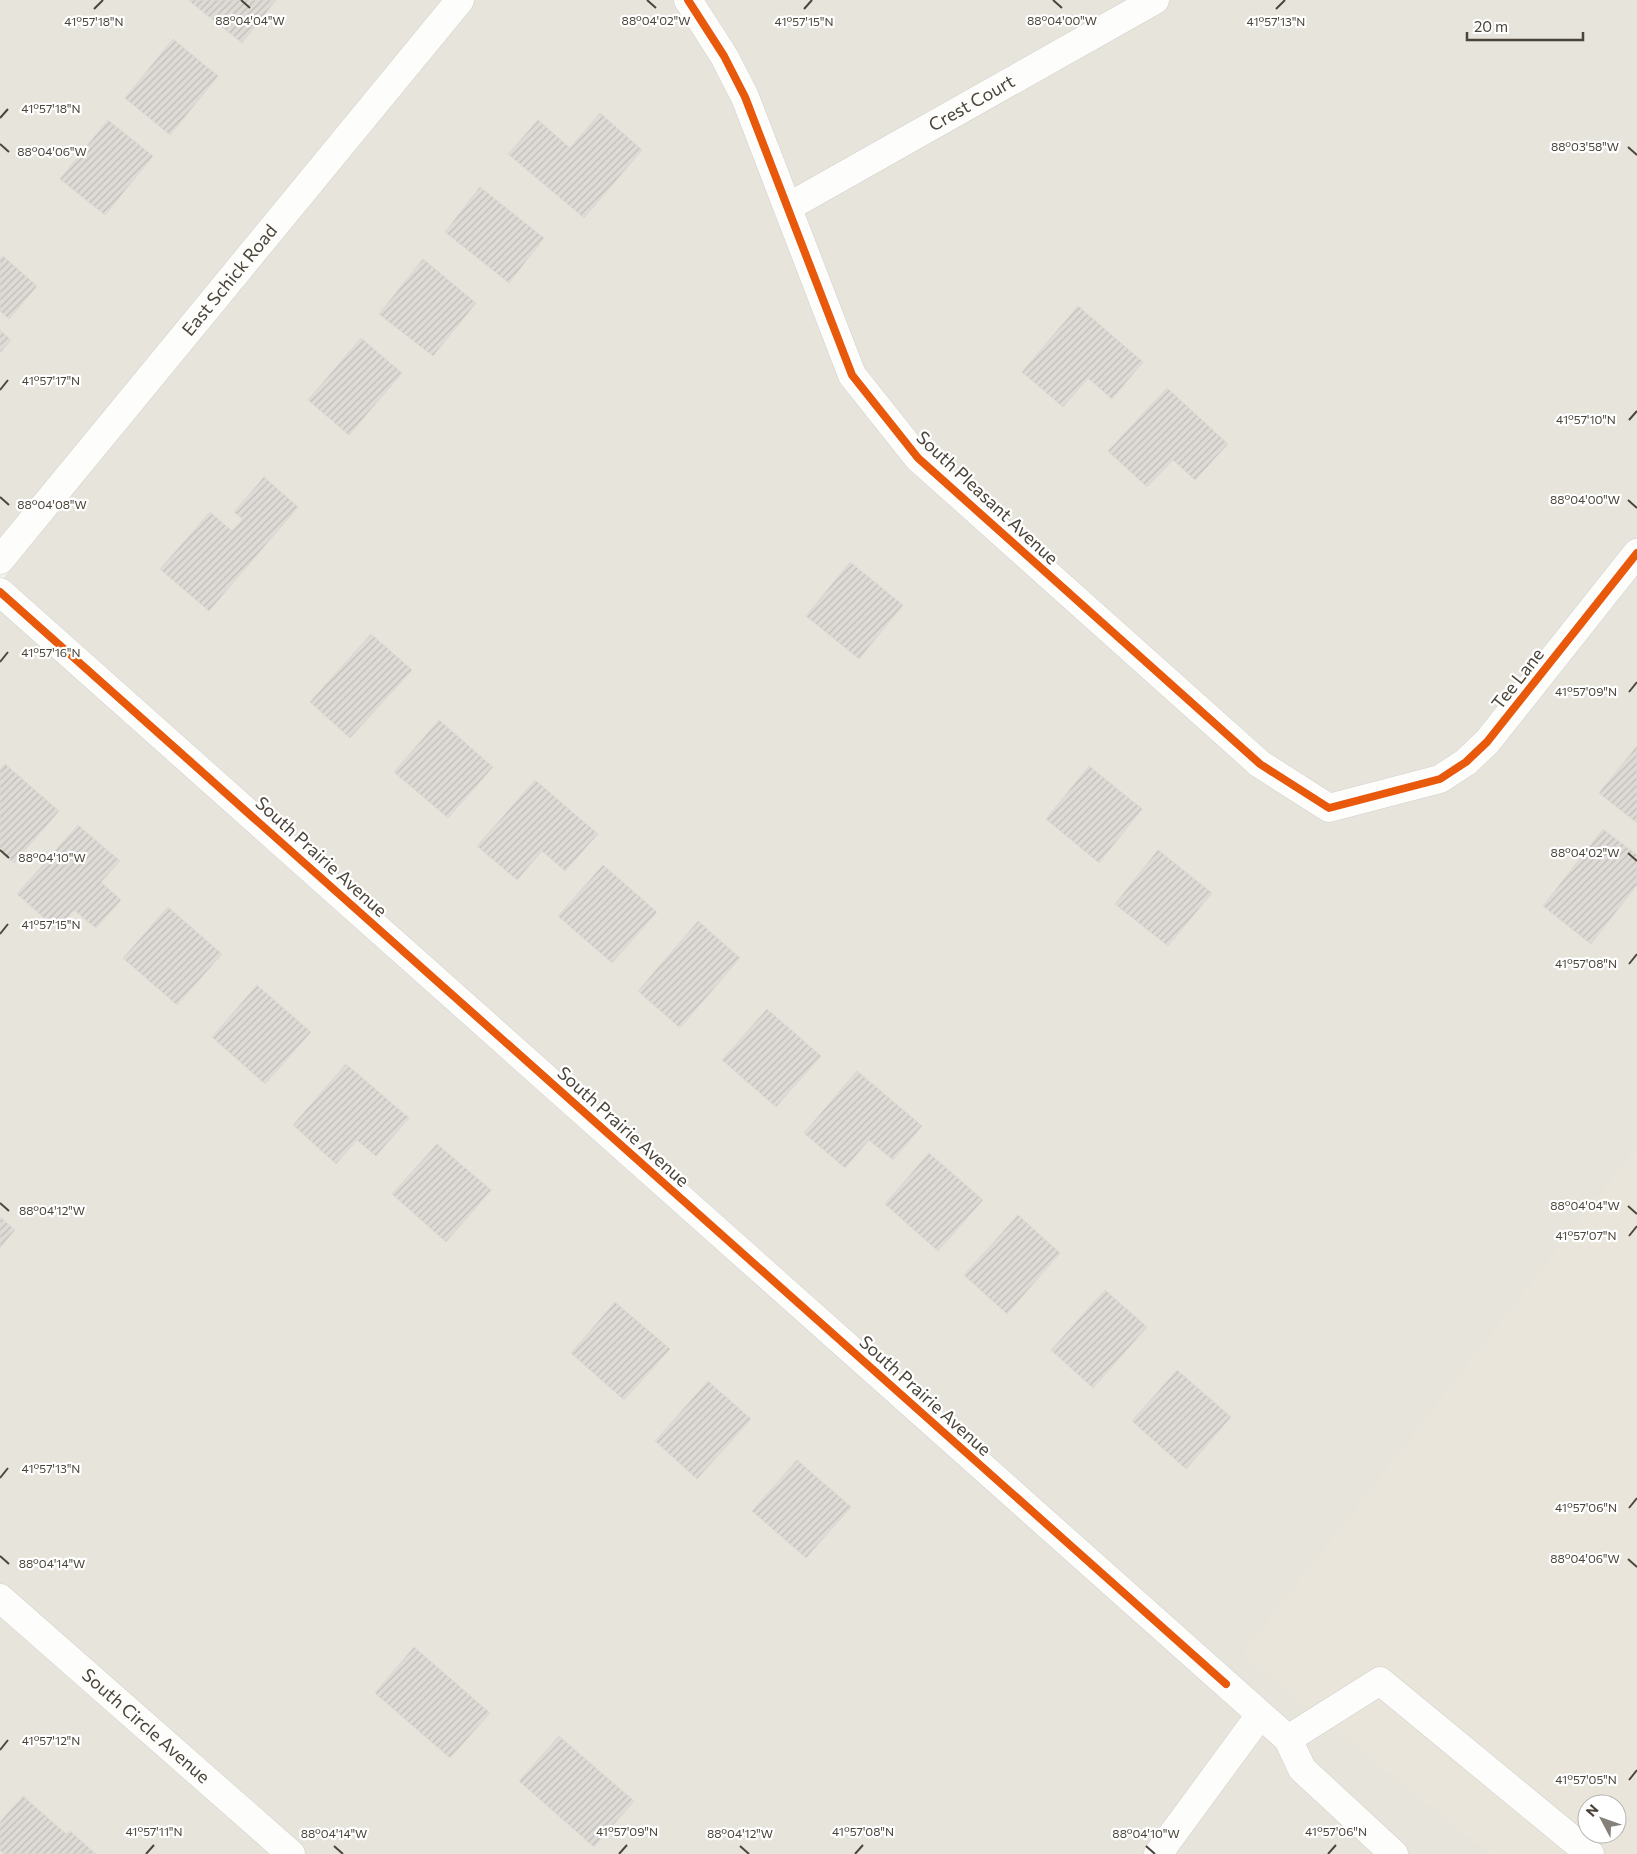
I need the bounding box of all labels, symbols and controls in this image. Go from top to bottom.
scale bar [1467,10,1583,42]
text: 88°04'04"W [215,13,285,27]
text: 88°04'02"W [622,13,690,27]
text: 88°04'00"W [1027,13,1097,27]
text: 41°57'18"N [64,14,124,28]
text: 41°57'15"N [775,14,833,28]
text: 41°57'13"N [1247,14,1305,28]
text: 20 m [1474,17,1508,35]
street label: Crest Court [924,69,1018,136]
text: 41°57'18"N [21,101,81,115]
text: 88°03'58"W [1551,139,1619,153]
text: 88°04'06"W [17,144,87,158]
street label: East Schick Road [177,219,281,340]
text: 41°57'17"N [22,373,80,387]
text: 41°57'10"N [1556,412,1616,426]
street label: South Pleasant Avenue [912,426,1063,569]
text: 88°04'00"W [1550,492,1620,506]
text: 88°04'08"W [17,497,87,511]
street label: Tee Lane [1486,643,1548,714]
text: 41°57'16"N [21,645,81,659]
text: 41°57'09"N [1555,684,1617,698]
street label: South Prairie Avenue [251,791,392,921]
text: 88°04'02"W [1551,845,1619,859]
text: 88°04'10"W [18,850,86,864]
text: 41°57'15"N [22,917,80,931]
text: 41°57'08"N [1555,956,1617,970]
street label: South Prairie Avenue [553,1061,694,1191]
text: 88°04'04"W [1550,1198,1620,1212]
text: 88°04'12"W [19,1203,85,1217]
text: 41°57'07"N [1556,1228,1617,1242]
street label: South Prairie Avenue [855,1330,996,1460]
text: 41°57'13"N [22,1461,80,1475]
text: 41°57'06"N [1555,1500,1617,1514]
text: 88°04'06"W [1550,1551,1620,1565]
text: 88°04'14"W [19,1556,85,1570]
street label: South Circle Avenue [78,1663,215,1787]
text: 41°57'12"N [22,1733,80,1747]
text: 41°57'05"N [1555,1772,1617,1786]
north arrow [1577,1794,1627,1844]
text: N [1582,1801,1602,1820]
text: 41°57'11"N [125,1824,183,1838]
text: 41°57'09"N [596,1824,658,1838]
text: 41°57'08"N [832,1824,894,1838]
text: 41°57'06"N [1305,1824,1367,1838]
text: 88°04'14"W [301,1826,367,1840]
text: 88°04'12"W [707,1826,773,1840]
text: 88°04'10"W [1112,1826,1180,1840]

